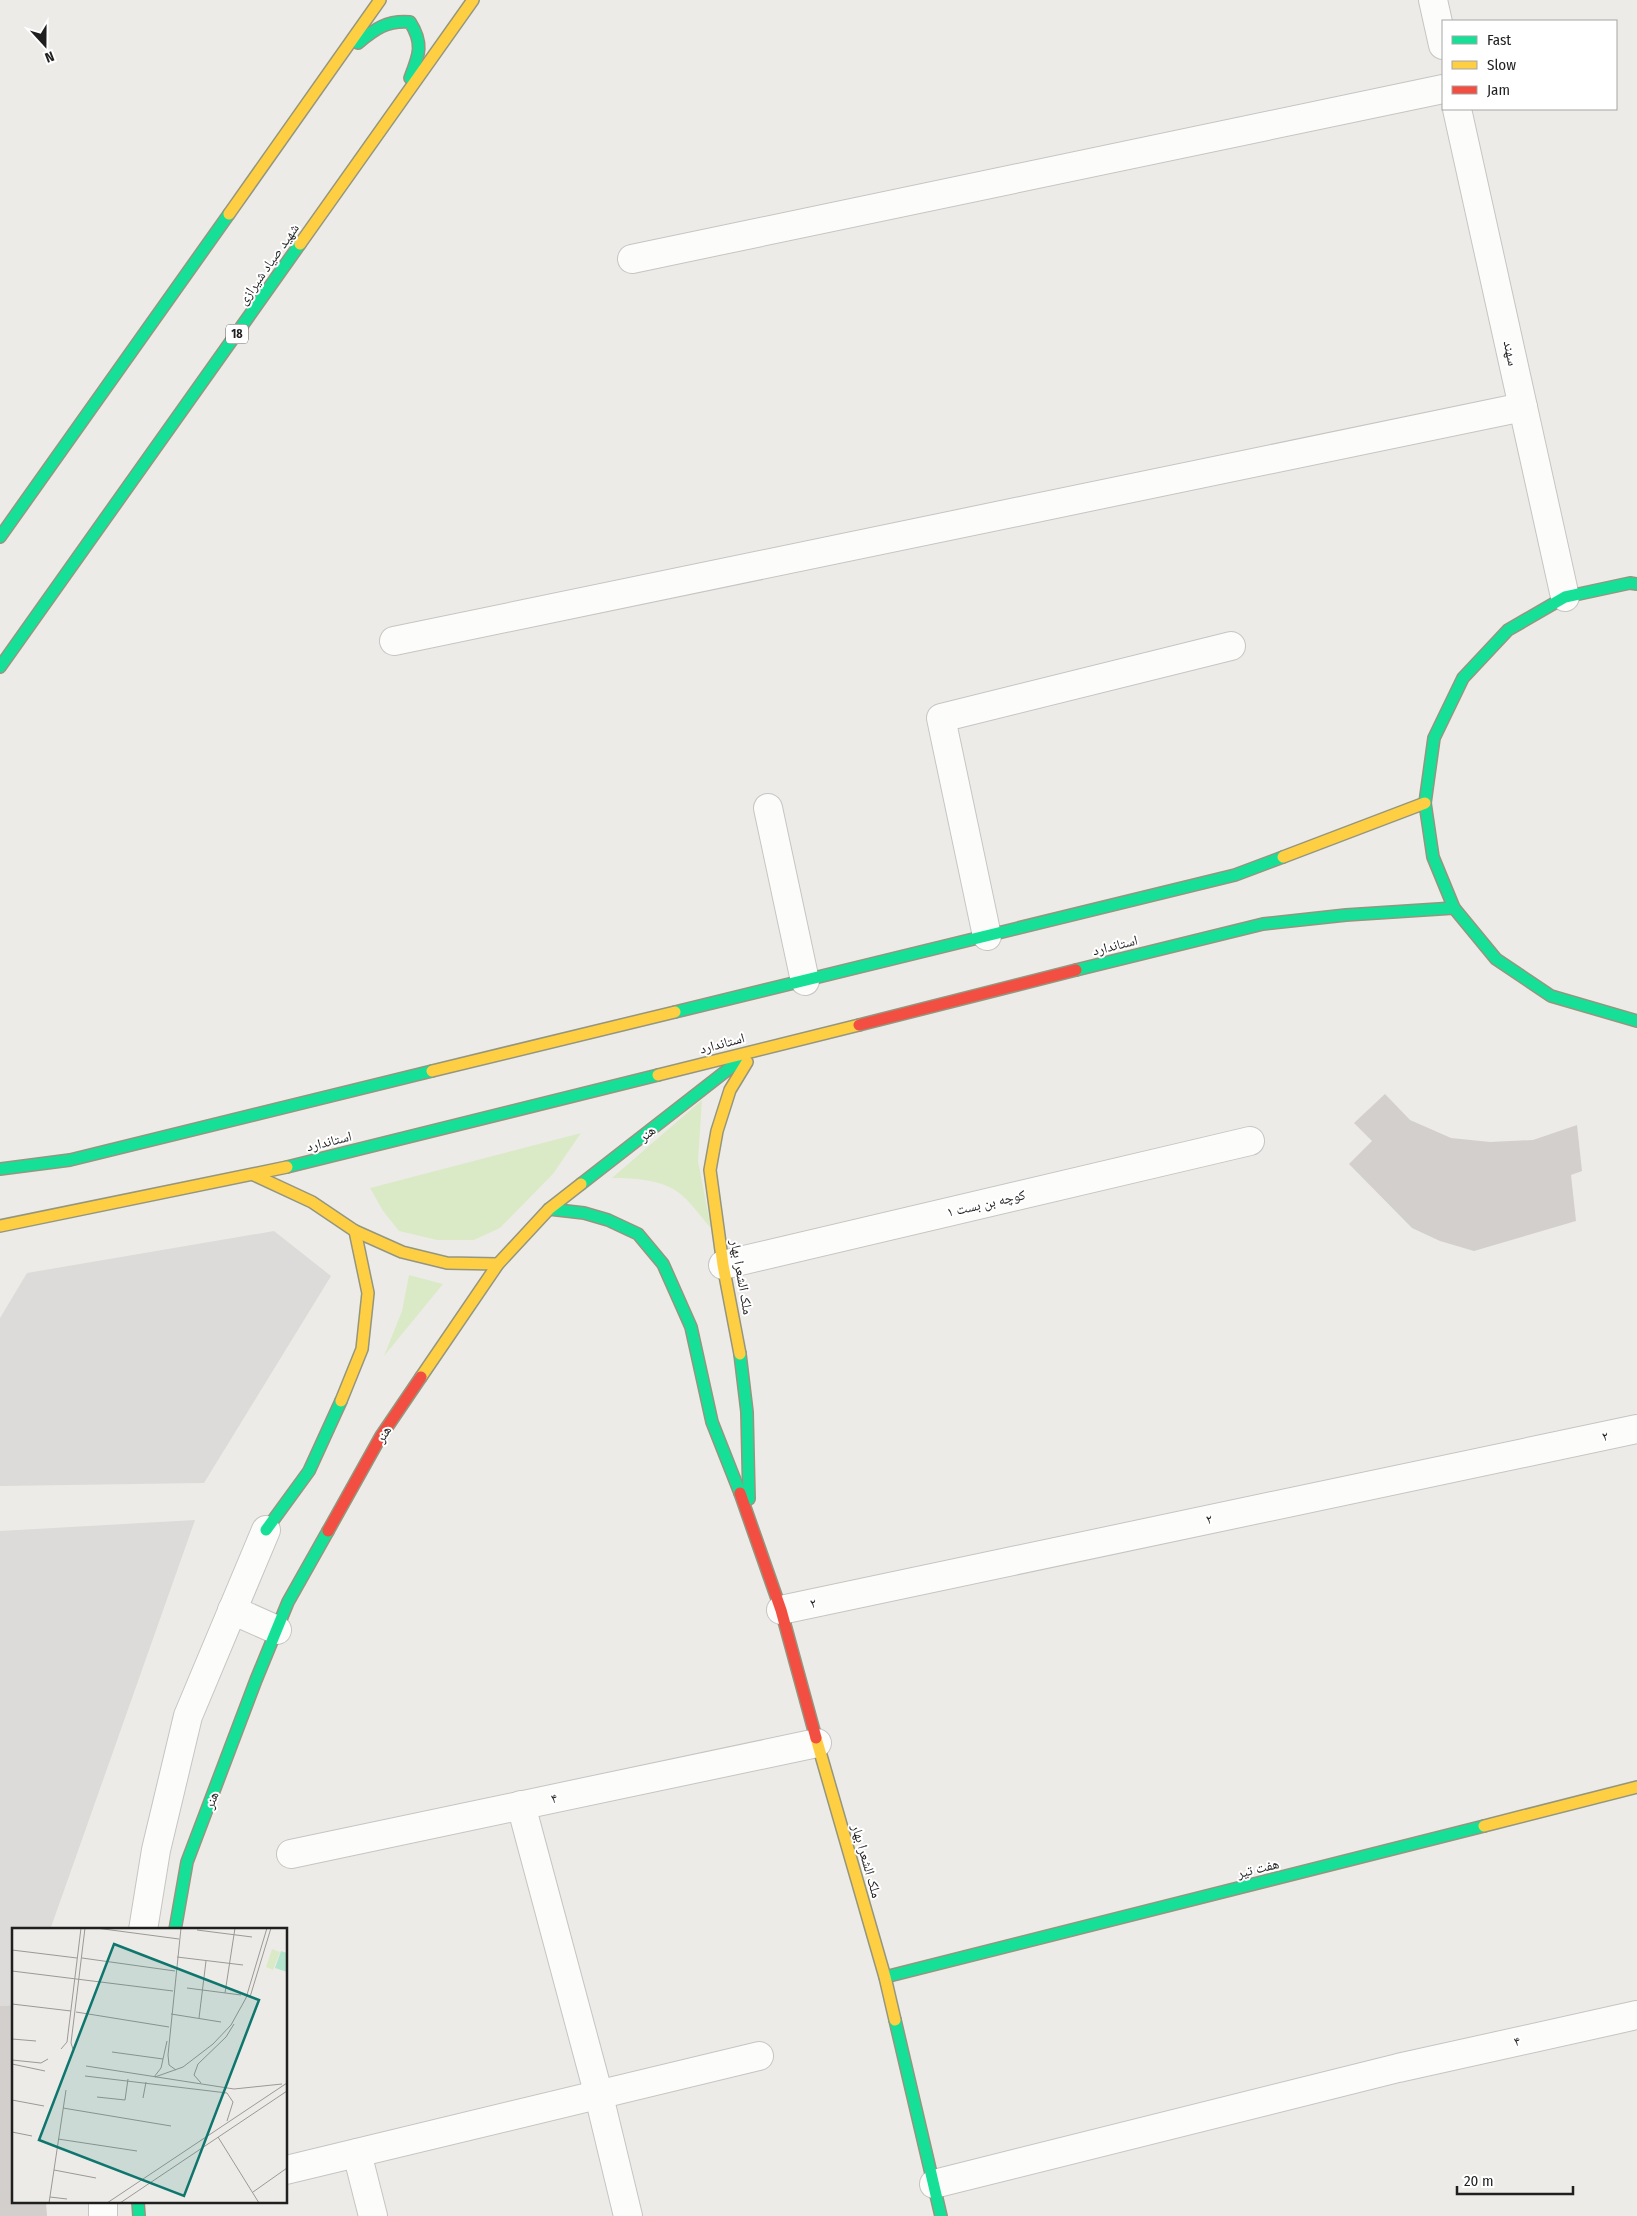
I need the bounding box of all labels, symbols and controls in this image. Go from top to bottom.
north arrow [20,20,70,70]
legend [1442,20,1617,110]
text: Fast [1487,31,1511,49]
text: N [43,47,56,66]
text: Slow [1487,56,1516,74]
text: Jam [1487,81,1510,99]
street label: شهید صیاد شیرازی [234,220,303,308]
road number: 18 [226,324,248,344]
street label: سهند [1500,339,1521,367]
street label: استاندارد [1091,932,1140,959]
street label: استاندارد [698,1029,747,1058]
street label: هنر [635,1122,659,1146]
street label: استاندارد [305,1128,354,1155]
street label: کوچه بن بست ۱ [945,1186,1027,1221]
street label: ملک الشعرا بهار [726,1237,756,1316]
street label: هنر [371,1423,395,1447]
street label: ۲ [1600,1428,1610,1445]
street label: ۲ [1204,1511,1214,1528]
street label: ۲ [808,1595,818,1612]
street label: هنر [200,1789,222,1812]
street label: ۴ [549,1790,559,1807]
street label: ملک الشعرا بهار [848,1821,885,1900]
street label: هفت تیر [1234,1855,1281,1882]
inset map [12,1928,288,2204]
street label: ۴ [1512,2032,1522,2050]
scale bar [1457,2164,1573,2196]
text: 20 m [1464,2172,1494,2190]

